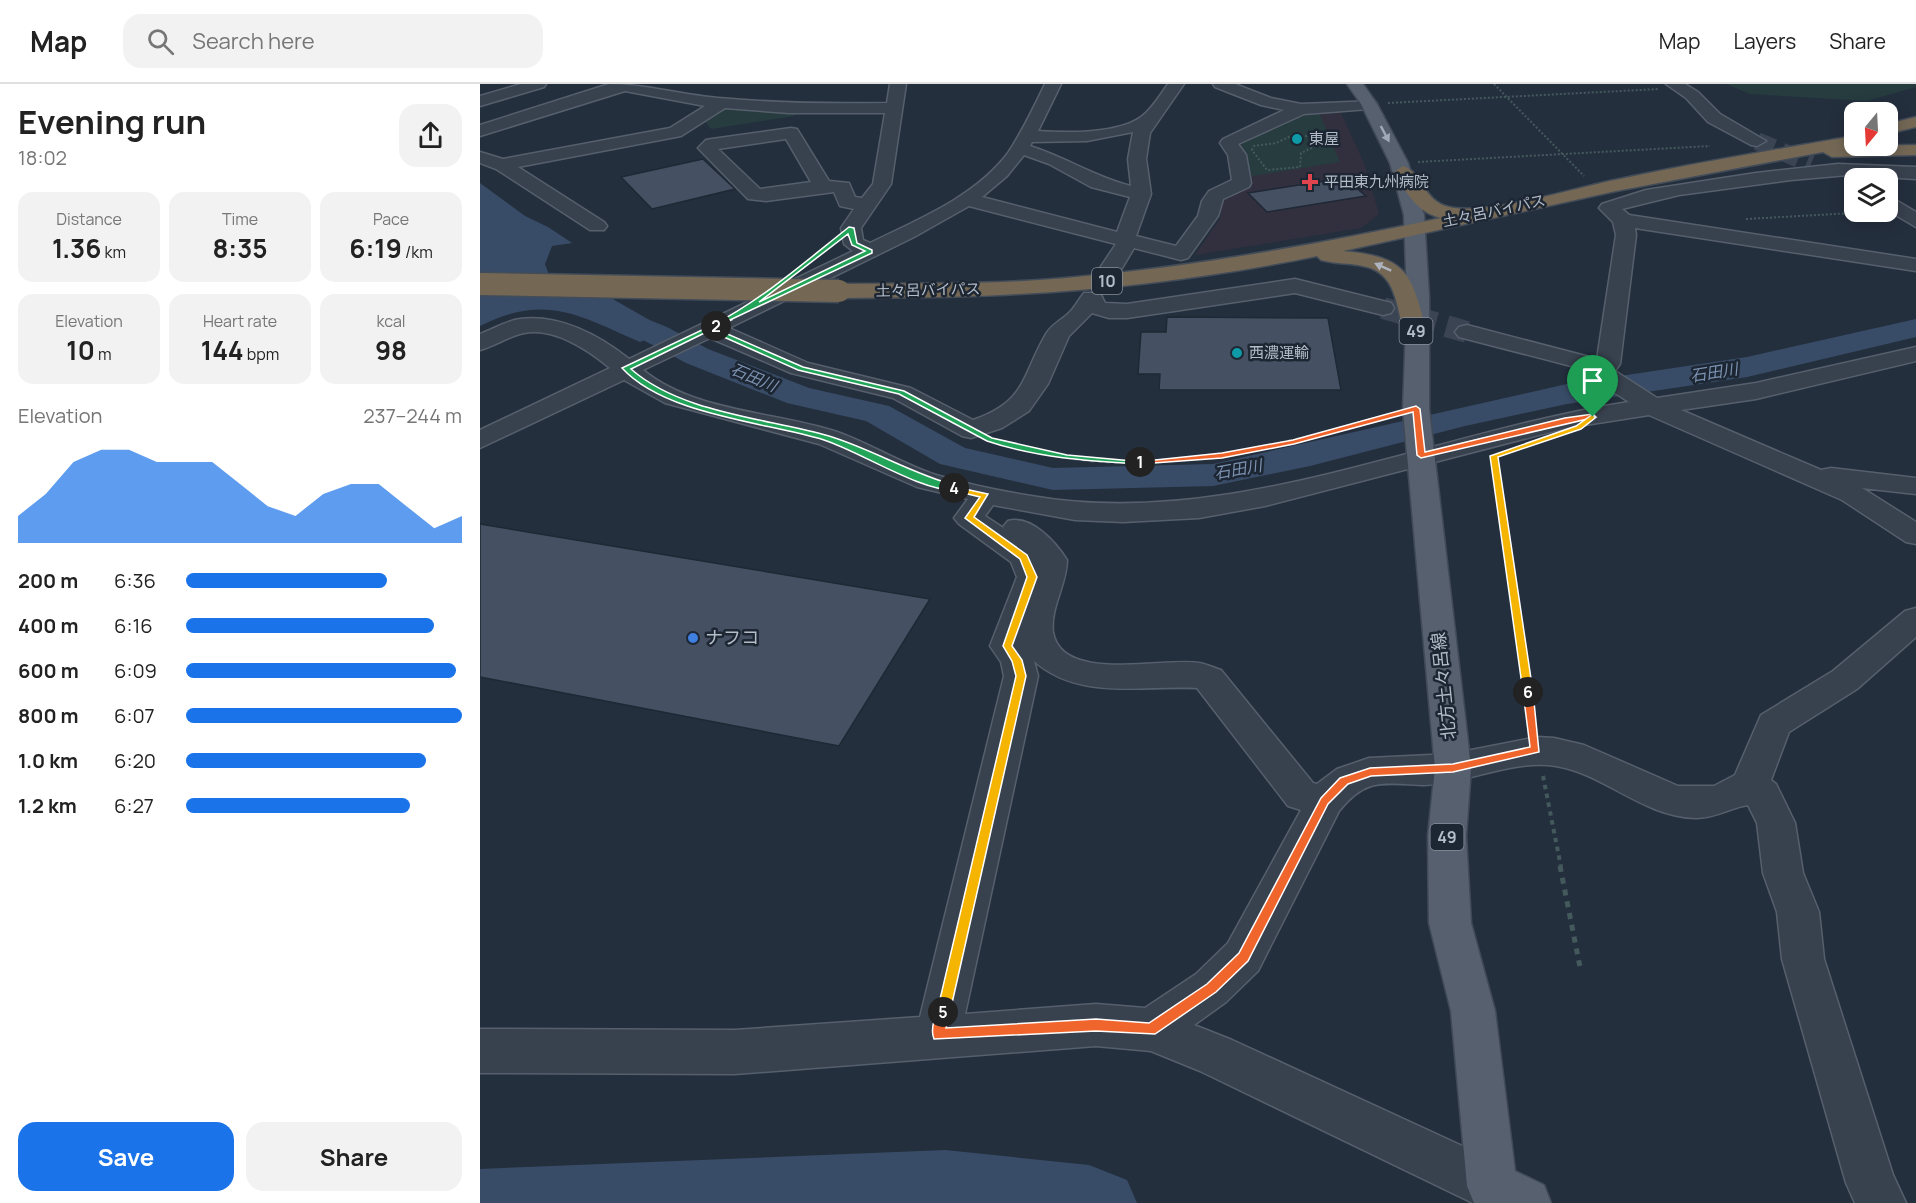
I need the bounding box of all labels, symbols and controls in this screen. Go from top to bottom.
search box [123,14,543,68]
text: Map [30,22,87,60]
icon: search [144,25,177,58]
text: Search here [192,26,315,56]
text: Map [1659,27,1700,55]
text: Layers [1733,27,1796,55]
text: Share [1829,27,1886,55]
text: Evening run [18,99,206,144]
north arrow [1844,102,1898,156]
map controls [1844,102,1898,222]
button: share [399,104,462,167]
one-way arrow [1380,126,1390,143]
place label: 東屋 [1309,128,1339,149]
marker: 東屋 [1290,132,1304,146]
text: 18:02 [18,144,67,171]
button: layers [1844,168,1898,222]
place label: 平田東九州病院 [1324,171,1429,192]
marker: 平田東九州病院 [1301,173,1319,191]
street label: 土々呂バイパス [1441,189,1547,232]
text: Distance [56,208,122,230]
text: Time [222,208,258,230]
text: Pace [373,208,409,230]
text: 1.36 [52,230,101,266]
text: 8:35 [212,230,268,266]
text: 6:19 [349,230,402,266]
text: km [101,241,126,263]
text: /km [402,241,433,263]
one-way arrow [1374,262,1392,272]
road number: 10 [1092,268,1122,294]
street label: 土々呂バイパス [875,278,981,301]
text: Elevation [55,310,123,332]
text: Heart rate [203,310,277,332]
text: kcal [376,310,406,332]
pin: 2 [701,311,731,341]
text: 2 [711,315,721,337]
road number: 49 [1400,318,1432,344]
text: 10 [66,332,95,368]
text: 144 [201,332,244,368]
text: 98 [375,332,407,368]
place label: 西濃運輸 [1249,342,1309,363]
text: m [95,343,112,365]
text: bpm [244,343,279,365]
marker: 西濃運輸 [1230,346,1244,360]
pin [1567,355,1618,417]
water label: 石田川 [728,357,782,397]
water label: 石田川 [1689,357,1741,387]
icon: arrive [1576,364,1609,397]
text: Elevation [18,402,102,429]
text: 237–244 m [363,402,462,429]
pin: 1 [1125,447,1155,477]
text: 1 [1136,451,1144,473]
water label: 石田川 [1212,454,1266,484]
pin: 4 [939,473,969,503]
text: 4 [949,477,959,499]
text: 200 m [18,567,78,594]
text: 6:36 [114,567,156,594]
text: 400 m [18,612,78,639]
text: 6:16 [114,612,153,639]
place label: ナフコ [705,625,759,649]
marker: ナフコ [686,631,700,645]
street label: 北方土々呂線 [1425,631,1461,741]
text: 600 m [18,657,79,684]
text: 6:09 [114,657,157,684]
pin: 6 [1513,677,1543,707]
text: 6 [1523,681,1533,703]
text: 800 m [18,702,79,729]
text: 6:07 [114,702,155,729]
text: 1.0 km [18,747,78,774]
text: 6:20 [114,747,156,774]
text: 1.2 km [18,792,77,819]
text: 6:27 [114,792,154,819]
road number: 49 [1430,824,1464,850]
pin: 5 [928,997,958,1027]
text: 5 [938,1001,948,1023]
button: Save [18,1122,234,1191]
button: Share [246,1122,462,1191]

